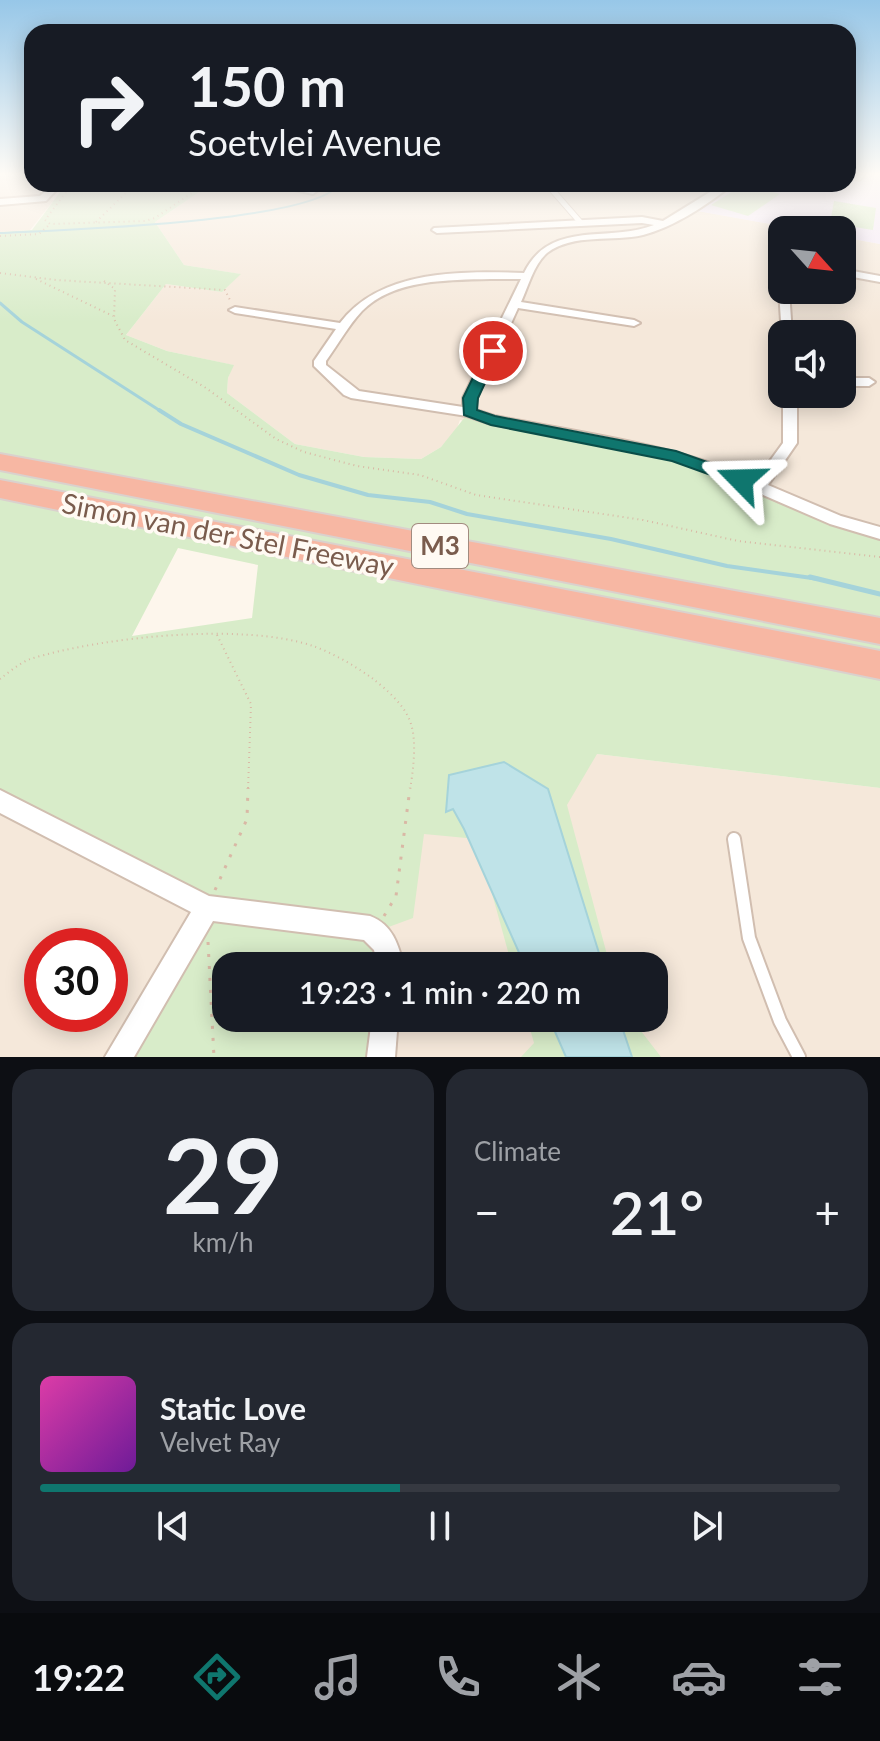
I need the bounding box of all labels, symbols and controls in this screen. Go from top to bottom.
text: 150 m [188,52,346,119]
icon: right [56,56,160,160]
text: Soetvlei Avenue [188,120,442,164]
north arrow [768,216,856,304]
map controls [768,216,856,408]
pin [459,317,527,385]
button: sound [768,320,856,408]
icon: arrive [471,329,515,373]
position arrow [699,438,783,522]
street label: Simon van der Stel Freeway [59,485,398,583]
road number: M3 [412,524,468,568]
speed limit sign: 30 [24,928,128,1032]
text: 19:23 · 1 min · 220 m [299,974,581,1010]
text: 29 [163,1111,283,1236]
text: Climate [474,1135,561,1167]
text: 21° [610,1176,704,1248]
text: − [474,1186,500,1238]
text: + [814,1186,840,1238]
text: km/h [193,1226,253,1258]
text: Static Love [160,1390,306,1426]
text: Velvet Ray [160,1426,280,1458]
icon: previous [151,1504,195,1548]
icon: pause [418,1504,462,1548]
icon: next [685,1504,729,1548]
icon: directions [189,1649,245,1705]
icon: music [310,1649,366,1705]
icon: phone [430,1649,486,1705]
icon: climate [551,1649,607,1705]
icon: car [671,1649,727,1705]
icon: filters [792,1649,848,1705]
text: 19:22 [32,1655,125,1699]

